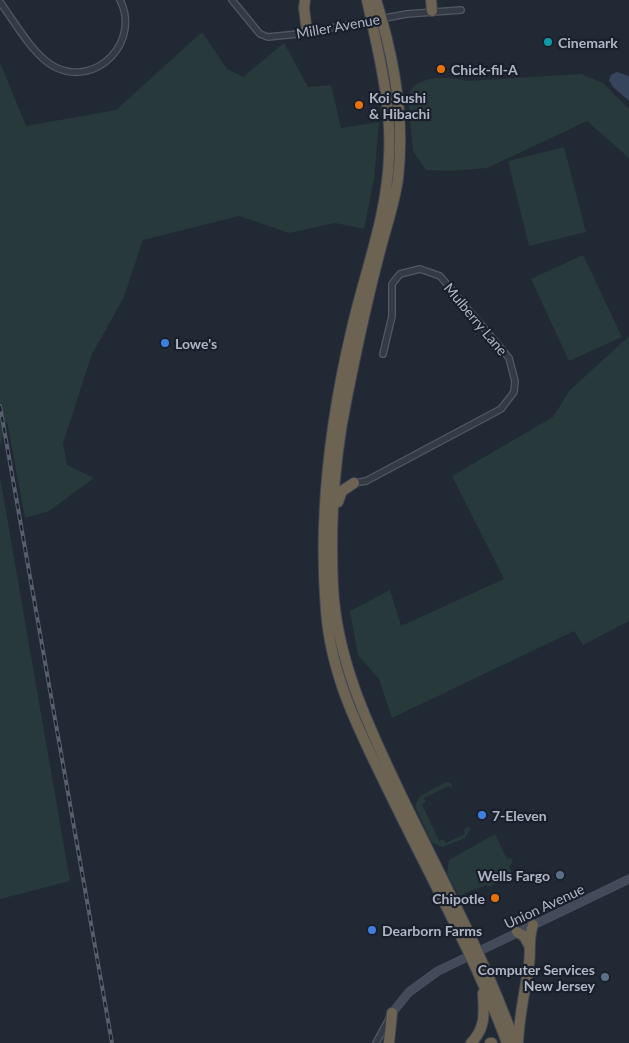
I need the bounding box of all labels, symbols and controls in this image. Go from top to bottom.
street label: Miller Avenue [295,10,381,42]
place label: Cinemark [558,34,618,51]
marker: Cinemark [542,36,554,48]
place label: Chick-fil-A [451,61,518,78]
marker: Chick-fil-A [435,63,447,75]
place label: Koi Sushi & Hibachi [369,89,430,122]
marker: Koi Sushi & Hibachi [353,99,365,111]
street label: Mulberry Lane [441,279,511,359]
place label: Lowe's [175,335,217,352]
marker: Lowe's [159,337,171,349]
place label: 7-Eleven [492,807,547,824]
marker: 7-Eleven [476,809,488,821]
place label: Wells Fargo [478,867,550,884]
marker: Wells Fargo [554,869,566,881]
street label: Union Avenue [501,880,587,932]
place label: Chipotle [432,890,486,907]
marker: Chipotle [489,892,501,904]
place label: Dearborn Farms [382,922,482,939]
marker: Dearborn Farms [366,924,378,936]
place label: Computer Services New Jersey [478,961,596,994]
marker: Computer Services New Jersey [599,971,611,983]

